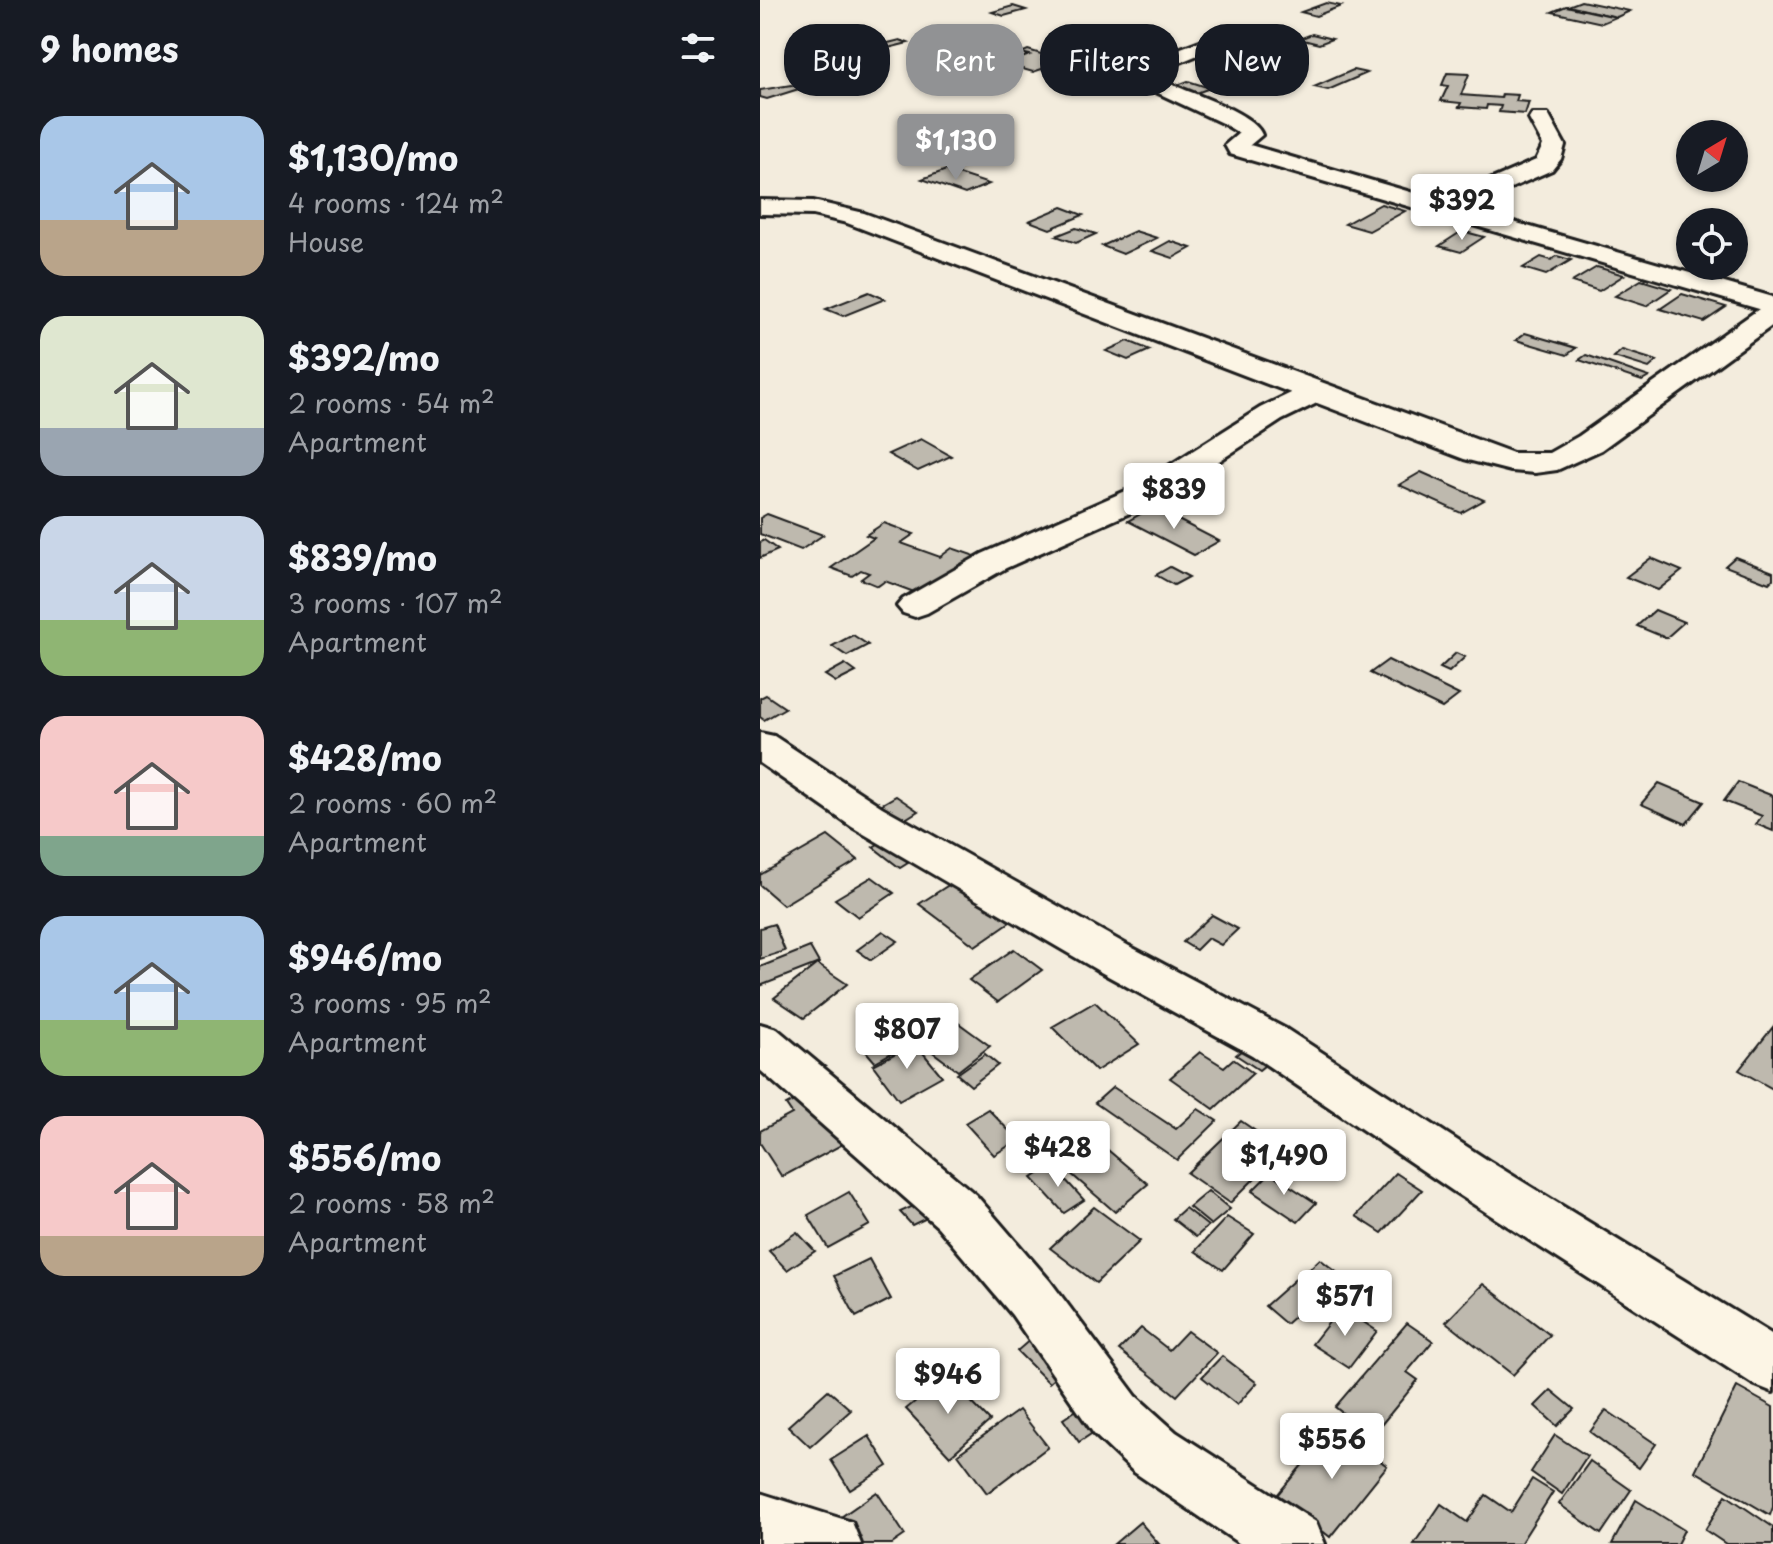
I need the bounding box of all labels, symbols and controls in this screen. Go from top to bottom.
text: 9 homes [40,22,179,74]
chip: Buy [784,24,890,96]
chip: Rent [906,24,1024,96]
chip: Filters [1040,24,1179,96]
chip: New [1195,24,1309,96]
icon: filters [676,26,720,70]
pin: $1,130 [891,114,1021,182]
text: $1,130 [915,120,997,159]
north arrow [1676,120,1748,192]
map controls [1676,120,1748,280]
text: $1,130/mo [288,131,458,183]
icon: home [104,148,200,244]
pin: $392 [1415,174,1509,242]
text: $392 [1429,180,1495,219]
text: 4 rooms · 124 m² [288,183,504,222]
button: locate [1676,208,1748,280]
text: House [288,222,364,261]
text: $392/mo [288,331,439,383]
icon: home [104,348,200,444]
text: 2 rooms · 54 m² [288,383,495,422]
text: Apartment [288,422,427,461]
pin: $839 [1127,463,1221,531]
text: $839 [1142,469,1206,508]
text: $839/mo [288,531,437,583]
icon: home [104,548,200,644]
text: 3 rooms · 107 m² [288,583,503,622]
text: Apartment [288,622,427,661]
text: $428/mo [288,731,442,783]
icon: home [104,748,200,844]
text: 2 rooms · 60 m² [288,783,497,822]
text: Apartment [288,822,427,861]
text: $946/mo [288,931,442,983]
icon: home [104,948,200,1044]
text: 3 rooms · 95 m² [288,983,492,1022]
pin: $807 [860,1003,954,1071]
text: $807 [873,1009,941,1048]
text: Apartment [288,1022,427,1061]
pin: $428 [1011,1121,1105,1189]
text: $428 [1024,1127,1092,1166]
pin: $1,490 [1219,1129,1349,1197]
text: $556/mo [288,1131,441,1183]
text: $1,490 [1240,1135,1328,1174]
icon: home [104,1148,200,1244]
text: 2 rooms · 58 m² [288,1183,495,1222]
text: Apartment [288,1222,427,1261]
pin: $571 [1298,1270,1392,1338]
text: $571 [1316,1276,1374,1315]
pin: $946 [901,1348,995,1416]
text: $946 [914,1354,982,1393]
pin: $556 [1285,1413,1379,1481]
text: $556 [1298,1419,1366,1458]

